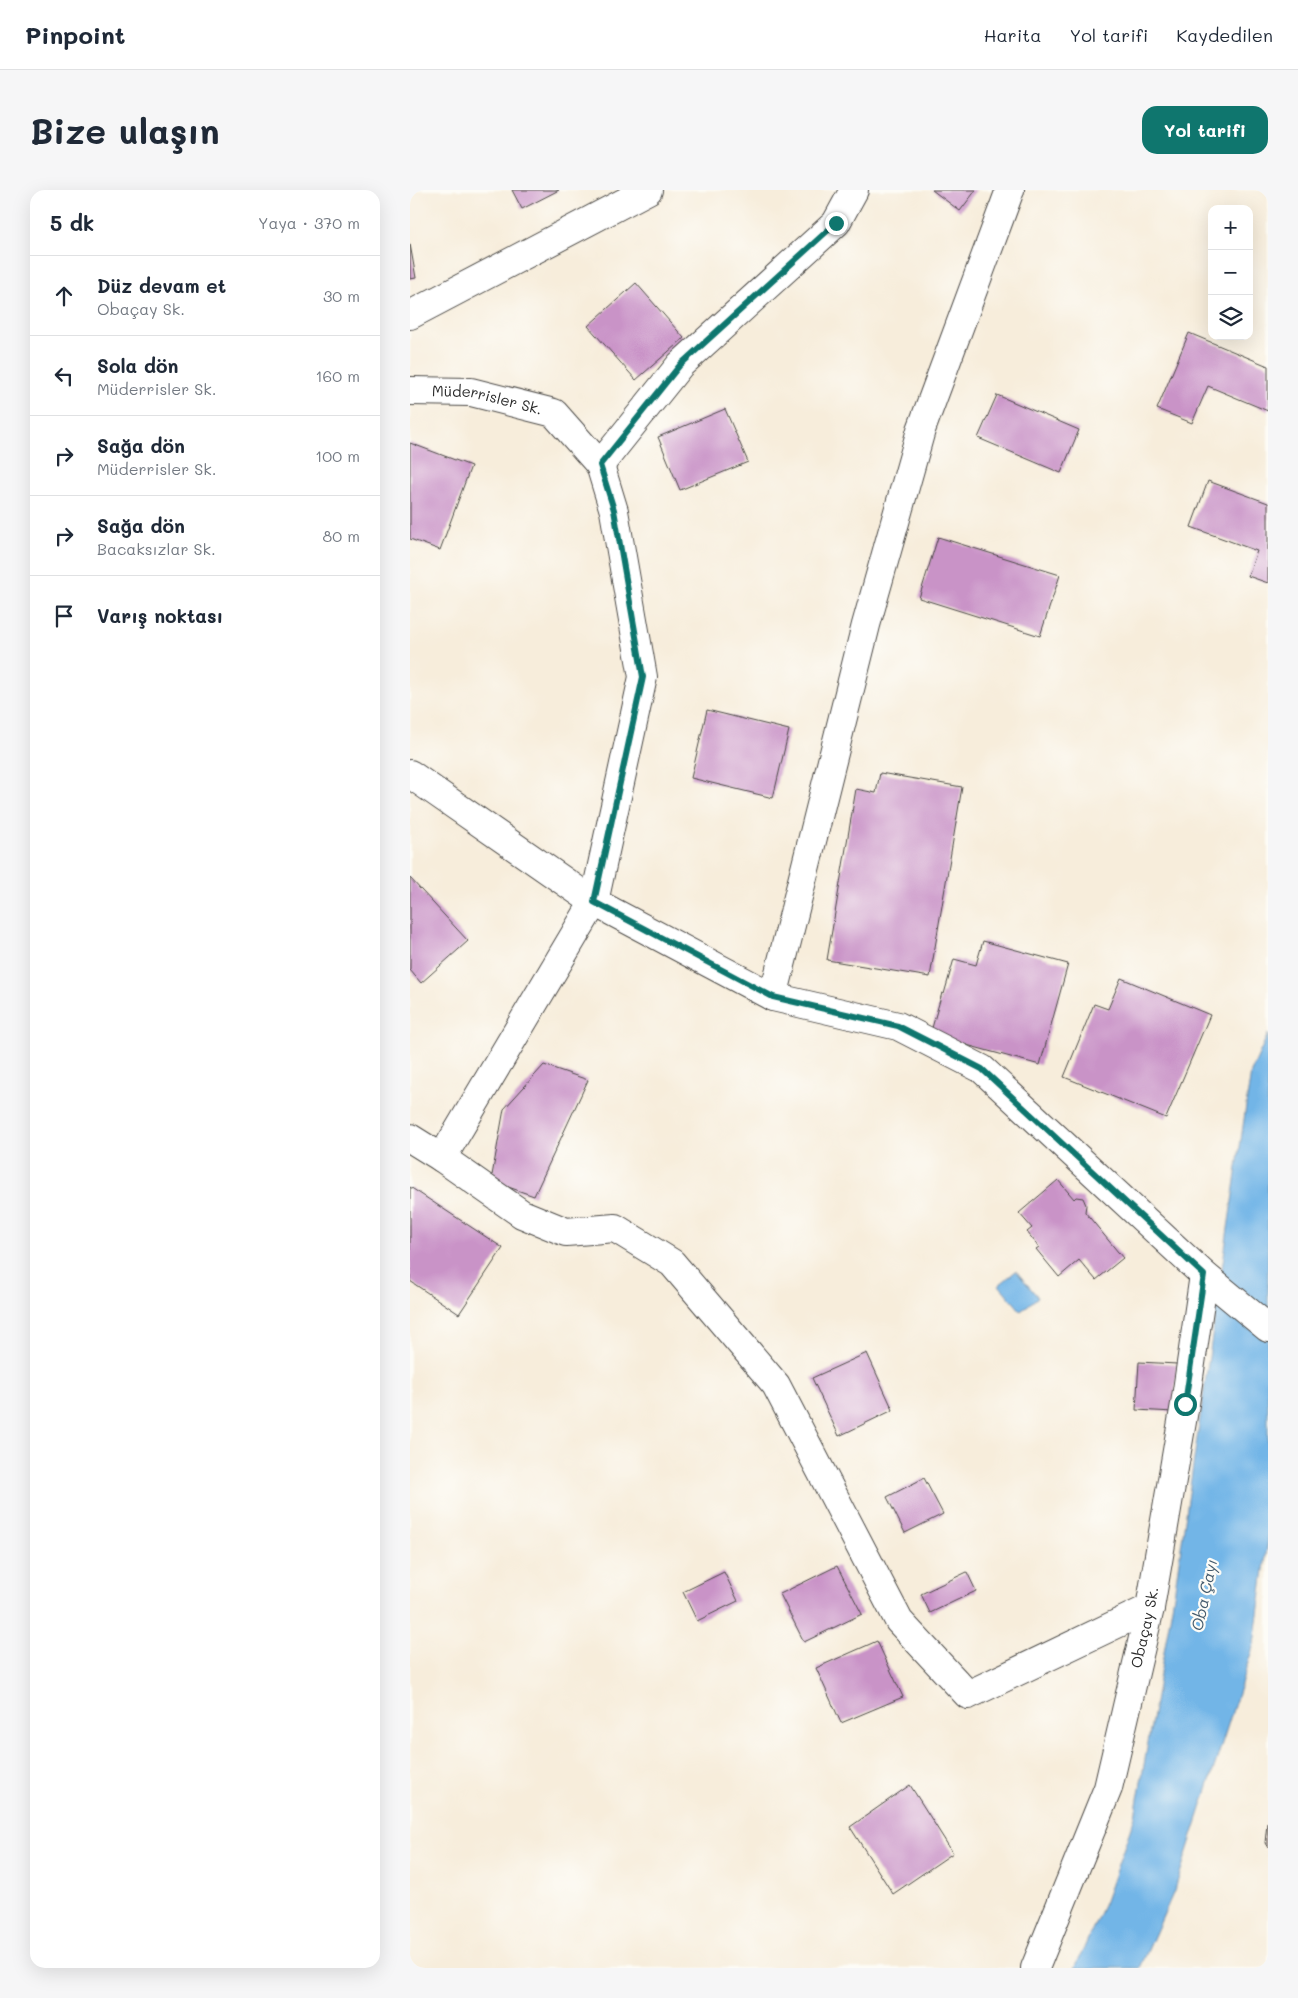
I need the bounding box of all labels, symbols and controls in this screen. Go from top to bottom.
text: Pinpoint [25,19,126,50]
text: Harita [984,23,1041,47]
text: Yol tarifi [1069,23,1148,47]
text: Kaydedilen [1176,23,1273,47]
button: Yol tarifi [1142,106,1268,154]
text: Bize ulaşın [30,107,220,153]
map controls [1208,205,1253,340]
button: + [1208,205,1253,250]
text: 5 dk [50,209,94,236]
text: Yaya · 370 m [258,212,360,233]
route end [825,212,848,235]
button: − [1208,250,1253,295]
text: Düz devam et [97,273,226,298]
icon: ahead [50,282,78,310]
text: 30 m [323,285,360,306]
button: layers [1208,295,1253,340]
text: Obaçay Sk. [97,298,185,319]
text: Sola dön [97,353,179,378]
icon: left [50,362,78,390]
text: 160 m [315,365,360,386]
text: Müderrisler Sk. [97,378,217,399]
street label: Müderrisler Sk. [432,380,545,419]
text: Sağa dön [97,433,185,458]
icon: right [50,442,78,470]
text: 100 m [315,445,360,466]
text: Müderrisler Sk. [97,458,217,479]
text: Sağa dön [97,513,185,538]
icon: right [50,522,78,550]
text: 80 m [323,525,360,546]
text: Bacaksızlar Sk. [97,538,216,559]
icon: arrive [50,602,78,630]
text: Varış noktası [97,603,223,628]
route start [1174,1393,1197,1416]
water label: Oba Çayı [1186,1557,1221,1633]
street label: Obaçay Sk. [1125,1585,1162,1670]

